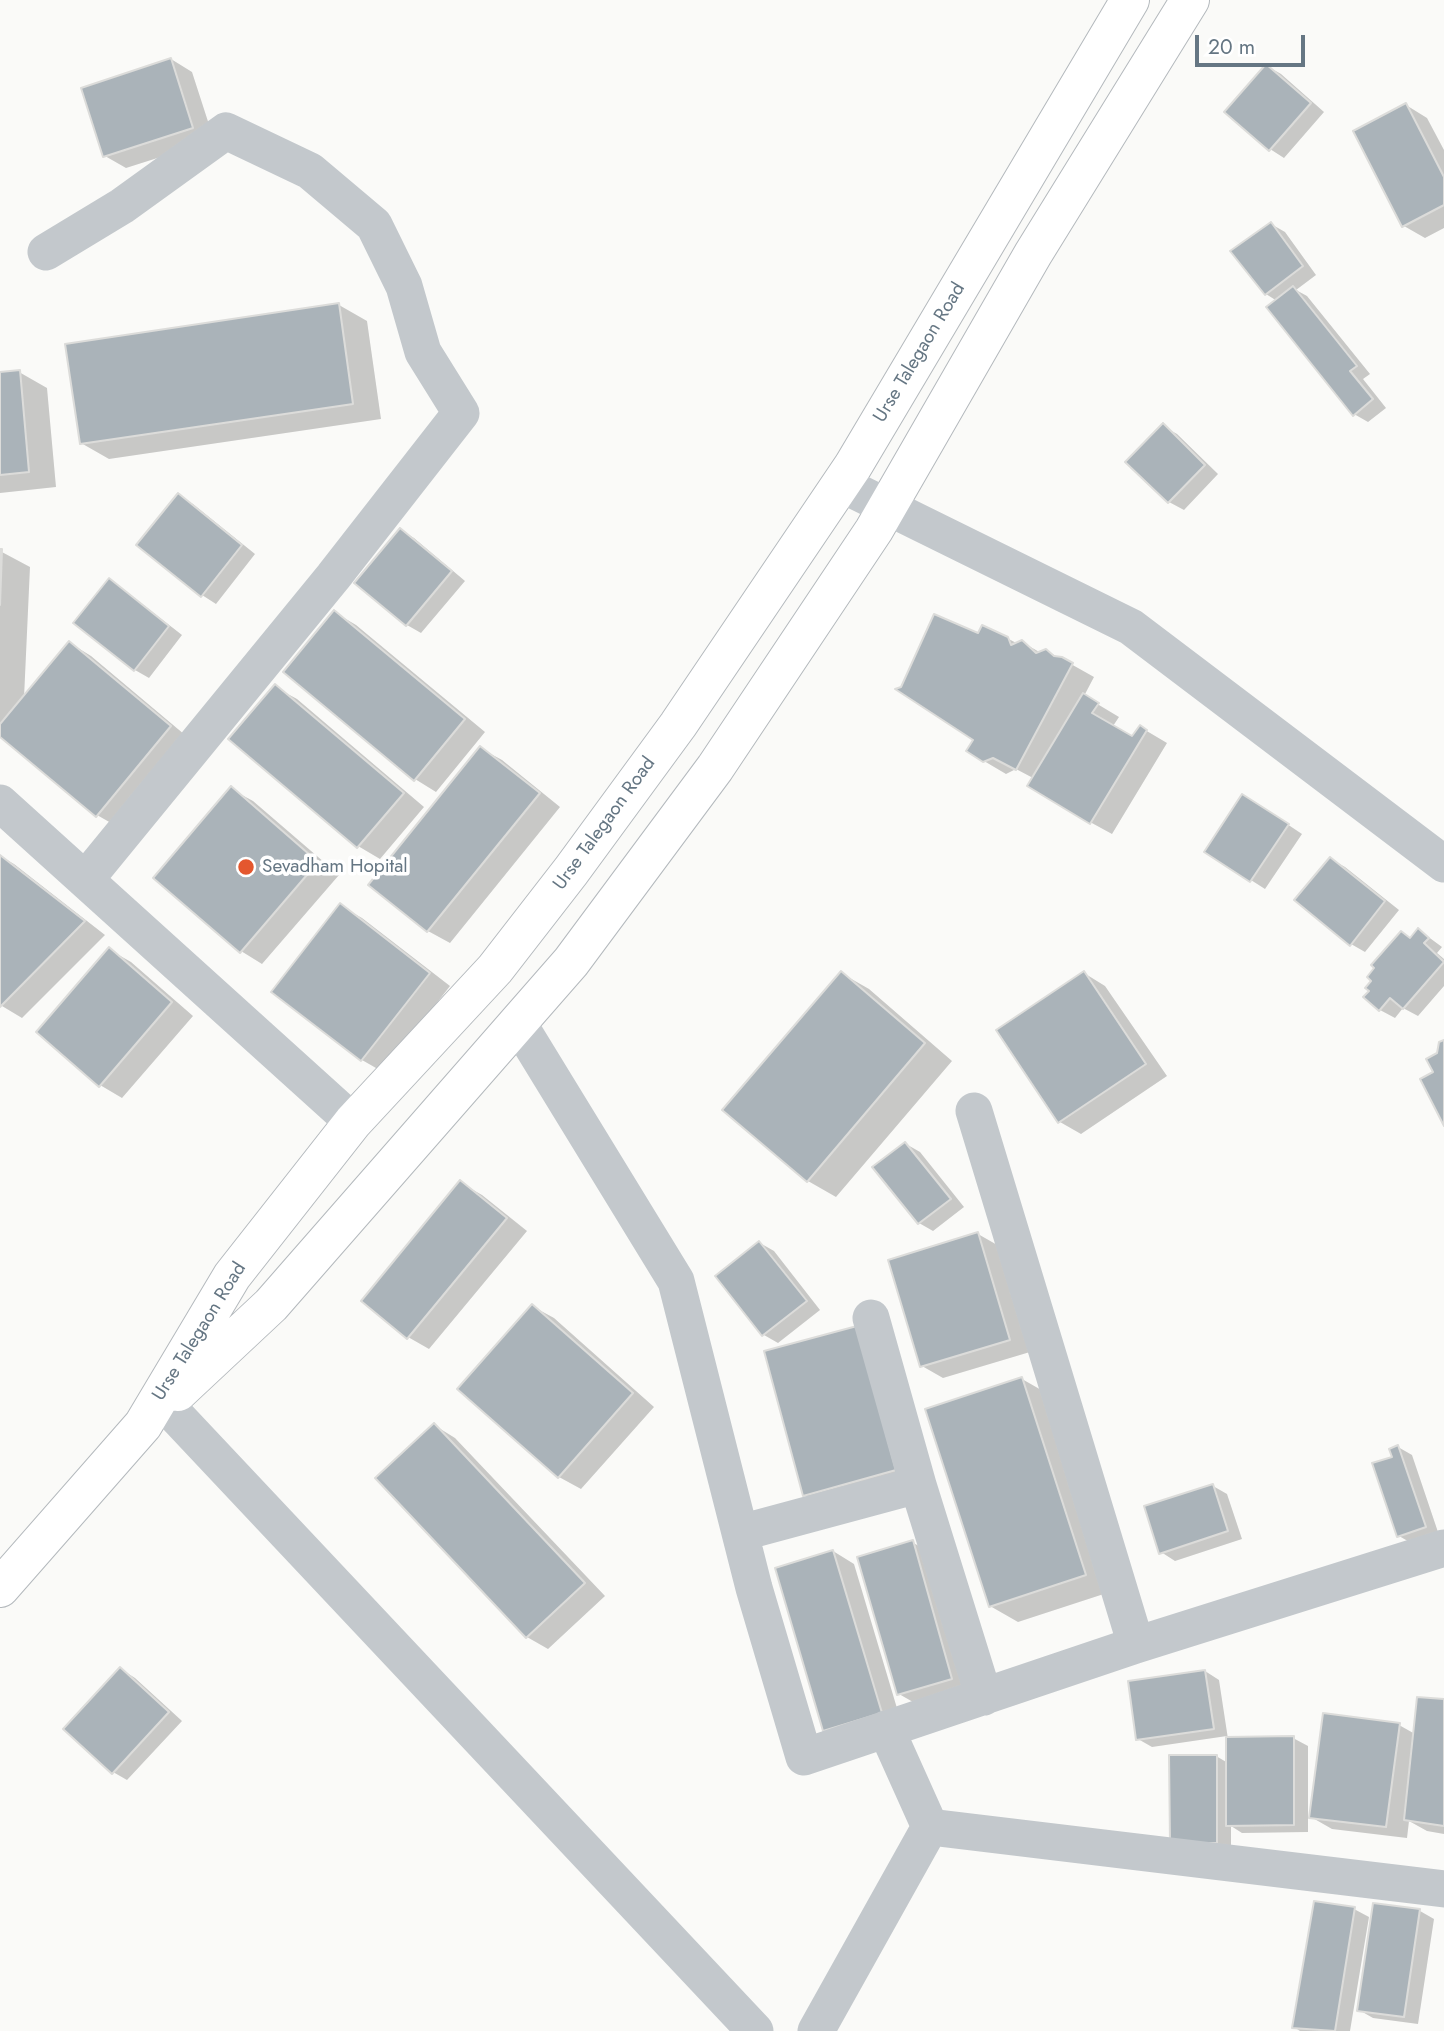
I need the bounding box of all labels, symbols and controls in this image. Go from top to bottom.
scale bar [1199,21,1309,65]
text: 20 m [1208,32,1255,62]
street label: Urse Talegaon Road [869,279,971,427]
street label: Urse Talegaon Road [549,753,661,895]
place label: Sevadham Hopital [262,856,408,878]
marker: Sevadham Hopital [236,857,256,877]
street label: Urse Talegaon Road [148,1259,252,1405]

